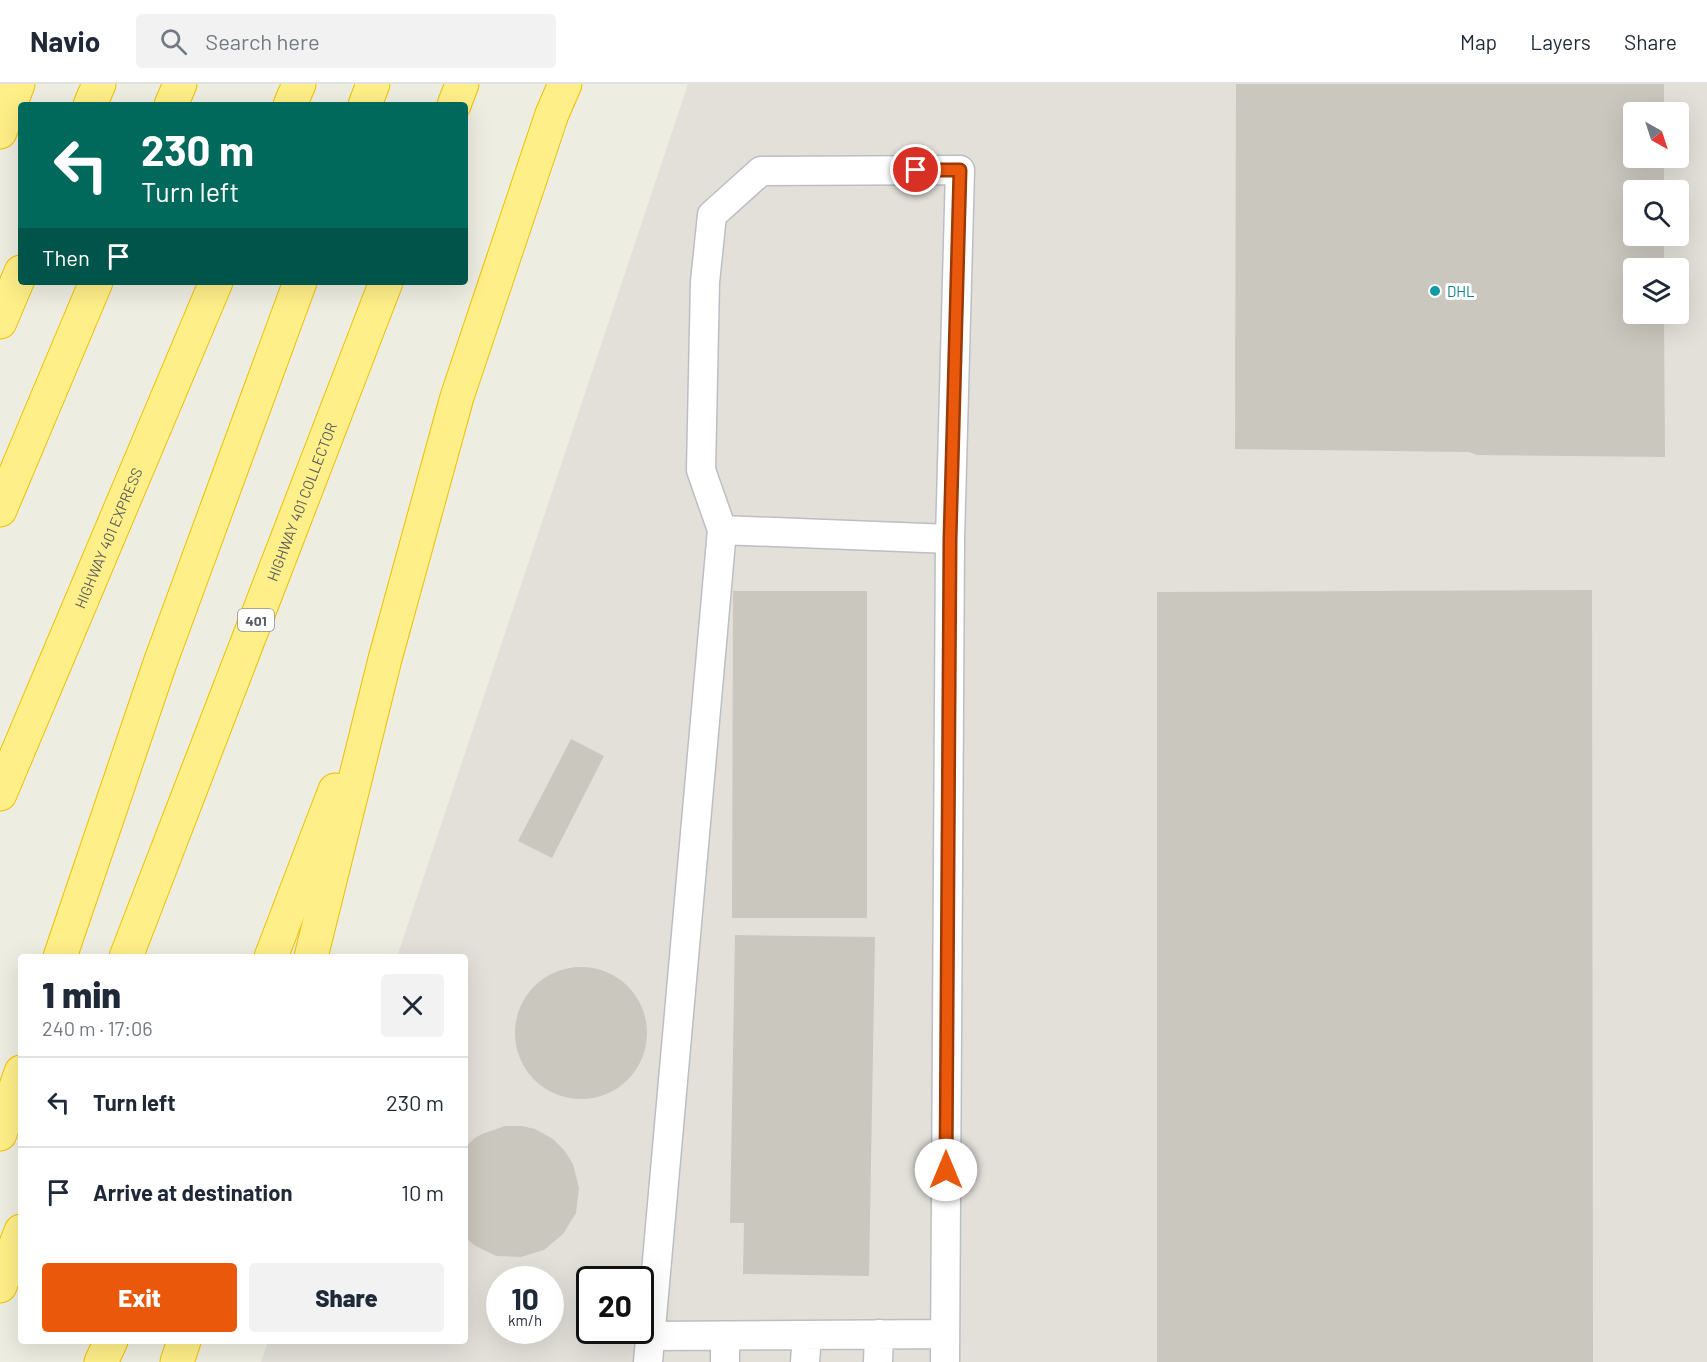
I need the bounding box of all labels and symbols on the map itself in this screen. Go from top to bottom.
north arrow [1623,102,1689,168]
pin [890,144,941,195]
place label: DHL [1447,282,1475,300]
marker: DHL [1428,284,1442,298]
street label: HIGHWAY 401 COLLECTOR [263,420,340,584]
street label: HIGHWAY 401 EXPRESS [70,465,146,611]
road number: 401 [238,609,274,631]
position arrow [914,1138,978,1202]
speed limit sign: 20 [576,1266,654,1344]

